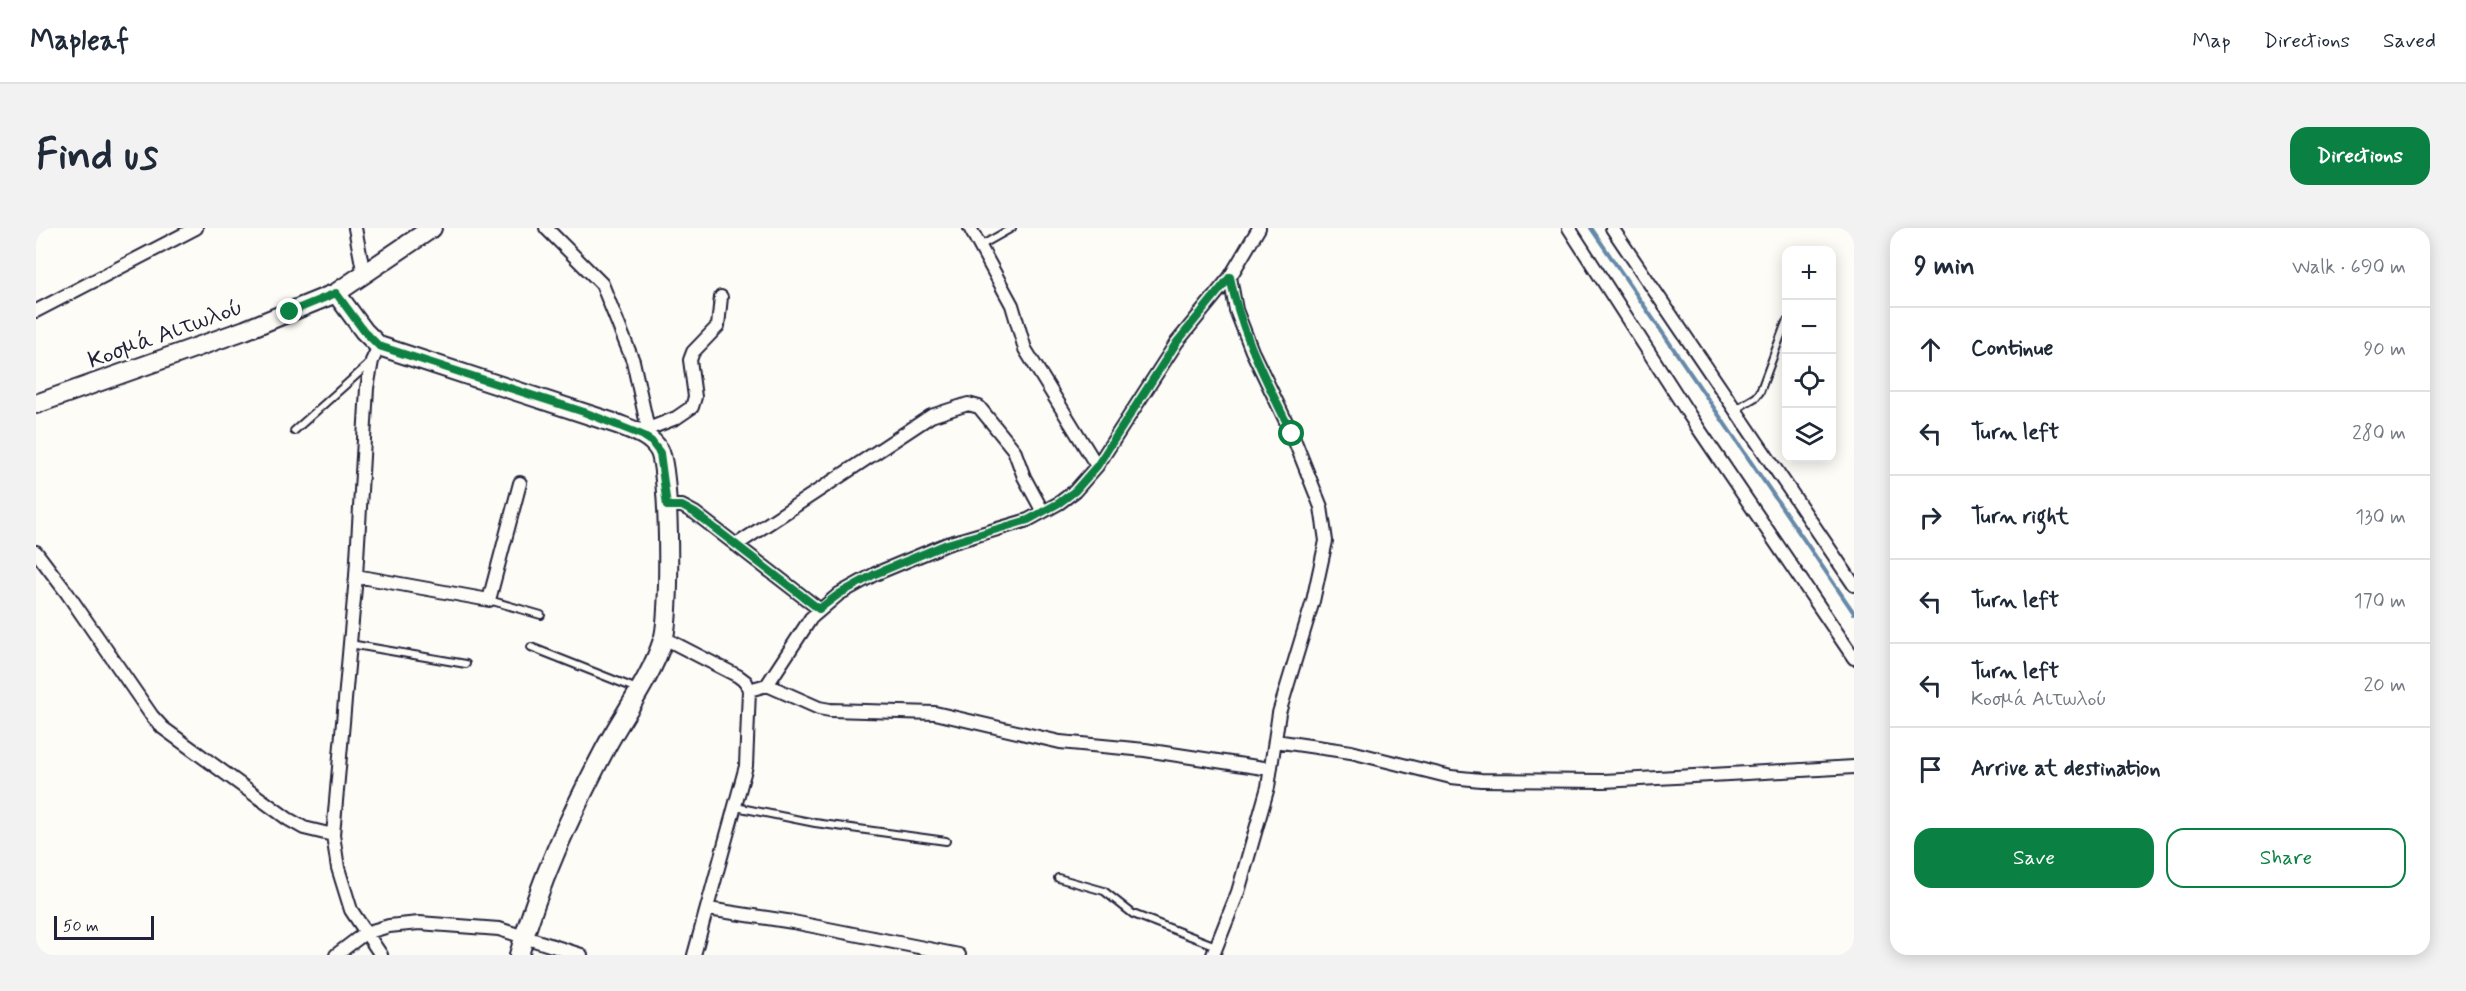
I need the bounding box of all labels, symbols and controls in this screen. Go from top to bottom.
text: Mapleaf [30,23,129,60]
text: Map [2192,27,2231,55]
text: Directions [2264,27,2350,55]
text: Saved [2383,27,2436,55]
button: Directions [2290,127,2430,185]
text: Find us [36,129,158,184]
map controls [1782,246,1836,462]
button: + [1782,246,1836,300]
text: 9 min [1914,250,1975,284]
text: Walk · 690 m [2292,254,2406,281]
street label: Κοσμά Αιτωλού [84,292,247,377]
route end [276,298,302,324]
button: − [1782,300,1836,354]
icon: ahead [1914,333,1947,366]
text: Continue [1971,335,2053,363]
text: 90 m [2363,336,2406,363]
button: locate [1782,354,1836,408]
button: layers [1782,408,1836,462]
icon: left [1914,417,1947,450]
text: Turn left [1971,419,2059,447]
route start [1278,420,1304,446]
text: 280 m [2352,420,2406,447]
icon: right [1914,501,1947,534]
text: Turn right [1971,503,2069,531]
text: 130 m [2355,504,2406,531]
icon: left [1914,585,1947,618]
text: Turn left [1971,587,2059,615]
text: 170 m [2354,588,2406,615]
text: Turn left [1971,658,2059,686]
icon: left [1914,669,1947,702]
text: 20 m [2363,672,2406,699]
text: Κοσμά Αιτωλού [1971,686,2106,713]
icon: arrive [1914,753,1947,786]
text: Arrive at destination [1971,755,2161,783]
button: Save [1914,828,2154,888]
button: Share [2166,828,2406,888]
scale bar [54,913,154,940]
text: 50 m [63,916,99,937]

